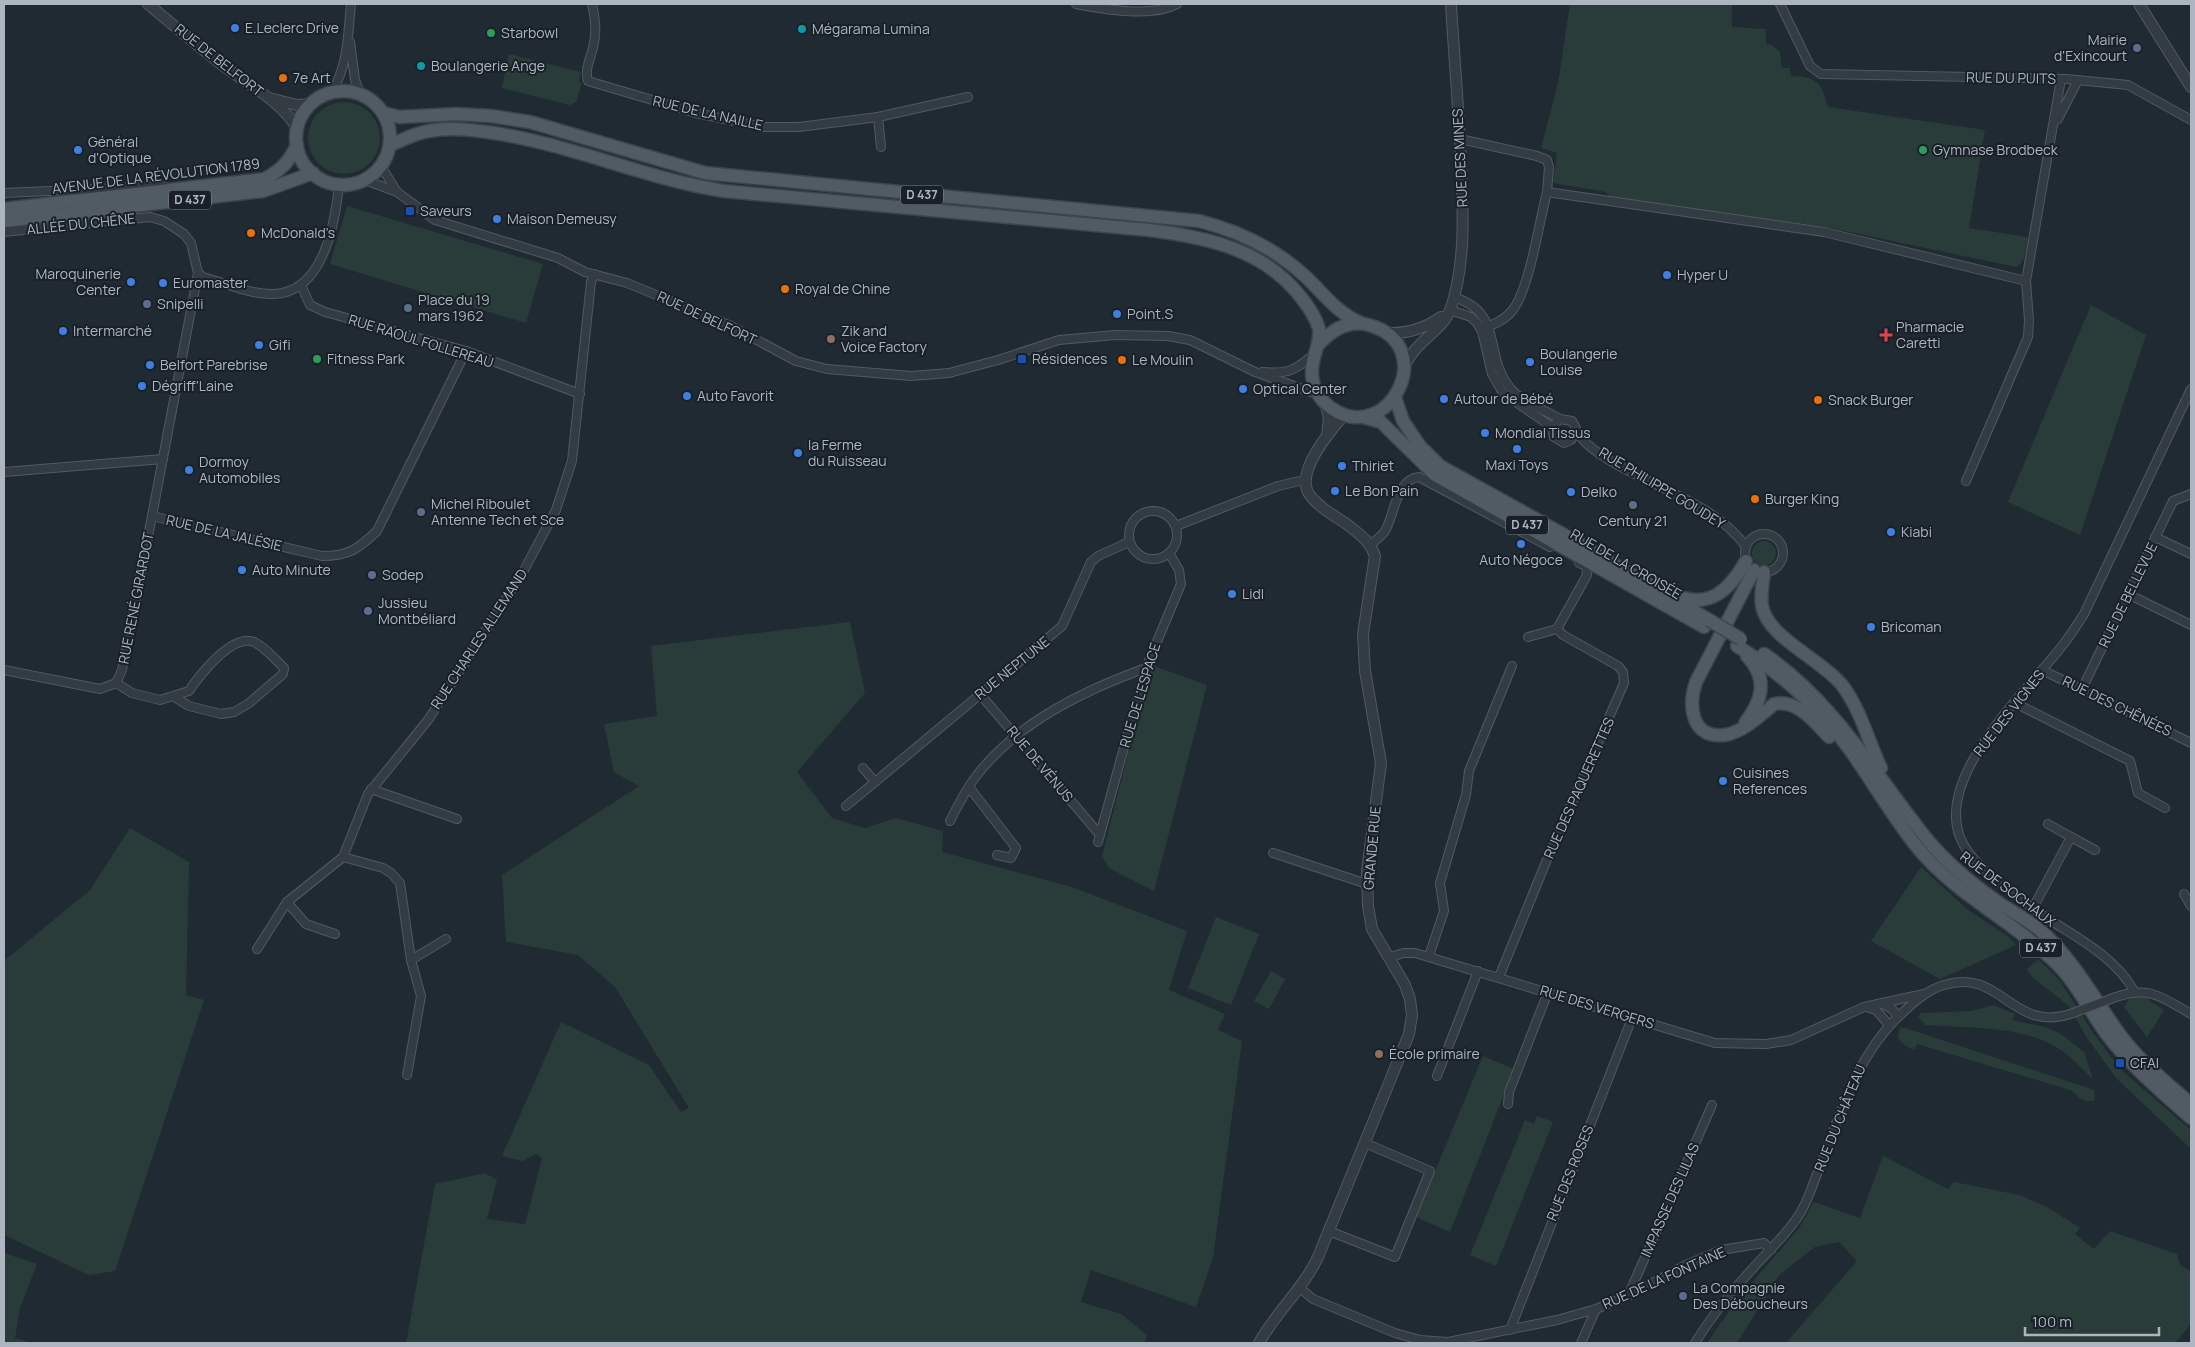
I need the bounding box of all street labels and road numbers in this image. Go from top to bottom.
street label: RUE DE BELFORT [171,19,268,101]
street label: RUE DU PUITS [1966,67,2057,88]
street label: RUE DE LA NAILLE [651,91,765,134]
street label: RUE DES MINES [1447,108,1472,208]
street label: AVENUE DE LA RÉVOLUTION 1789 [51,153,261,198]
road number: D 437 [901,186,943,204]
road number: D 437 [169,190,211,210]
street label: ALLÉE DU CHÊNE [26,208,136,239]
street label: RUE DE BELFORT [654,286,761,349]
street label: RUE RAOUL FOLLEREAU [346,309,496,372]
street label: RUE PHILIPPE GOUDEY [1596,442,1729,533]
street label: RUE DE LA JALÉSIE [164,510,284,555]
road number: D 437 [1506,516,1548,534]
street label: RUE DE LA CROISÉE [1567,524,1685,603]
street label: RUE RENÉ GIRARDOT [113,530,158,665]
street label: RUE DE BELLEVUE [2094,539,2161,650]
street label: RUE CHARLES ALLEMAND [426,565,531,713]
street label: RUE NEPTUNE [970,632,1053,704]
street label: RUE DE L'ESPACE [1115,640,1164,750]
street label: RUE DES VIGNES [1969,665,2049,760]
street label: RUE DES CHÊNÉES [2059,671,2175,740]
street label: RUE DES PAQUERETTES [1539,714,1618,861]
street label: RUE DE VÉNUS [1003,722,1078,806]
street label: GRANDE RUE [1358,805,1385,891]
street label: RUE DE SOCHAUX [1957,846,2060,931]
road number: D 437 [2020,938,2062,958]
street label: RUE DES VERGERS [1538,980,1657,1033]
street label: RUE DU CHÂTEAU [1809,1061,1870,1174]
street label: RUE DES ROSES [1542,1122,1598,1224]
street label: IMPASSE DES LILAS [1636,1139,1703,1260]
street label: RUE DE LA FONTAINE [1599,1242,1728,1313]

